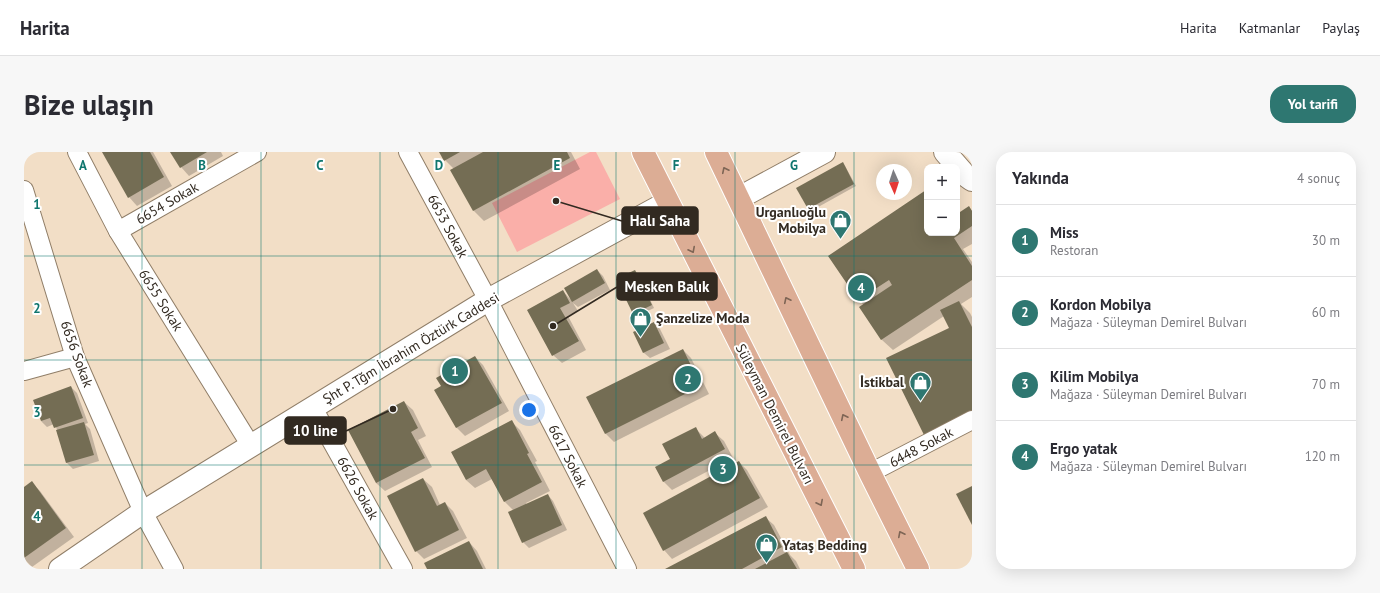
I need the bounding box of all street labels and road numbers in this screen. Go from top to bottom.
street label: 6654 Sokak [132,178,202,228]
street label: 6653 Sokak [424,191,472,261]
street label: 6655 Sokak [135,266,187,335]
street label: Şht P. Tğm İbrahim Öztürk Caddesi [319,288,503,408]
street label: 6656 Sokak [57,318,97,390]
street label: Süleyman Demirel Bulvarı [732,341,818,487]
street label: 6617 Sokak [544,421,592,491]
street label: 6448 Sokak [886,423,956,471]
street label: 6626 Sokak [333,453,383,523]

